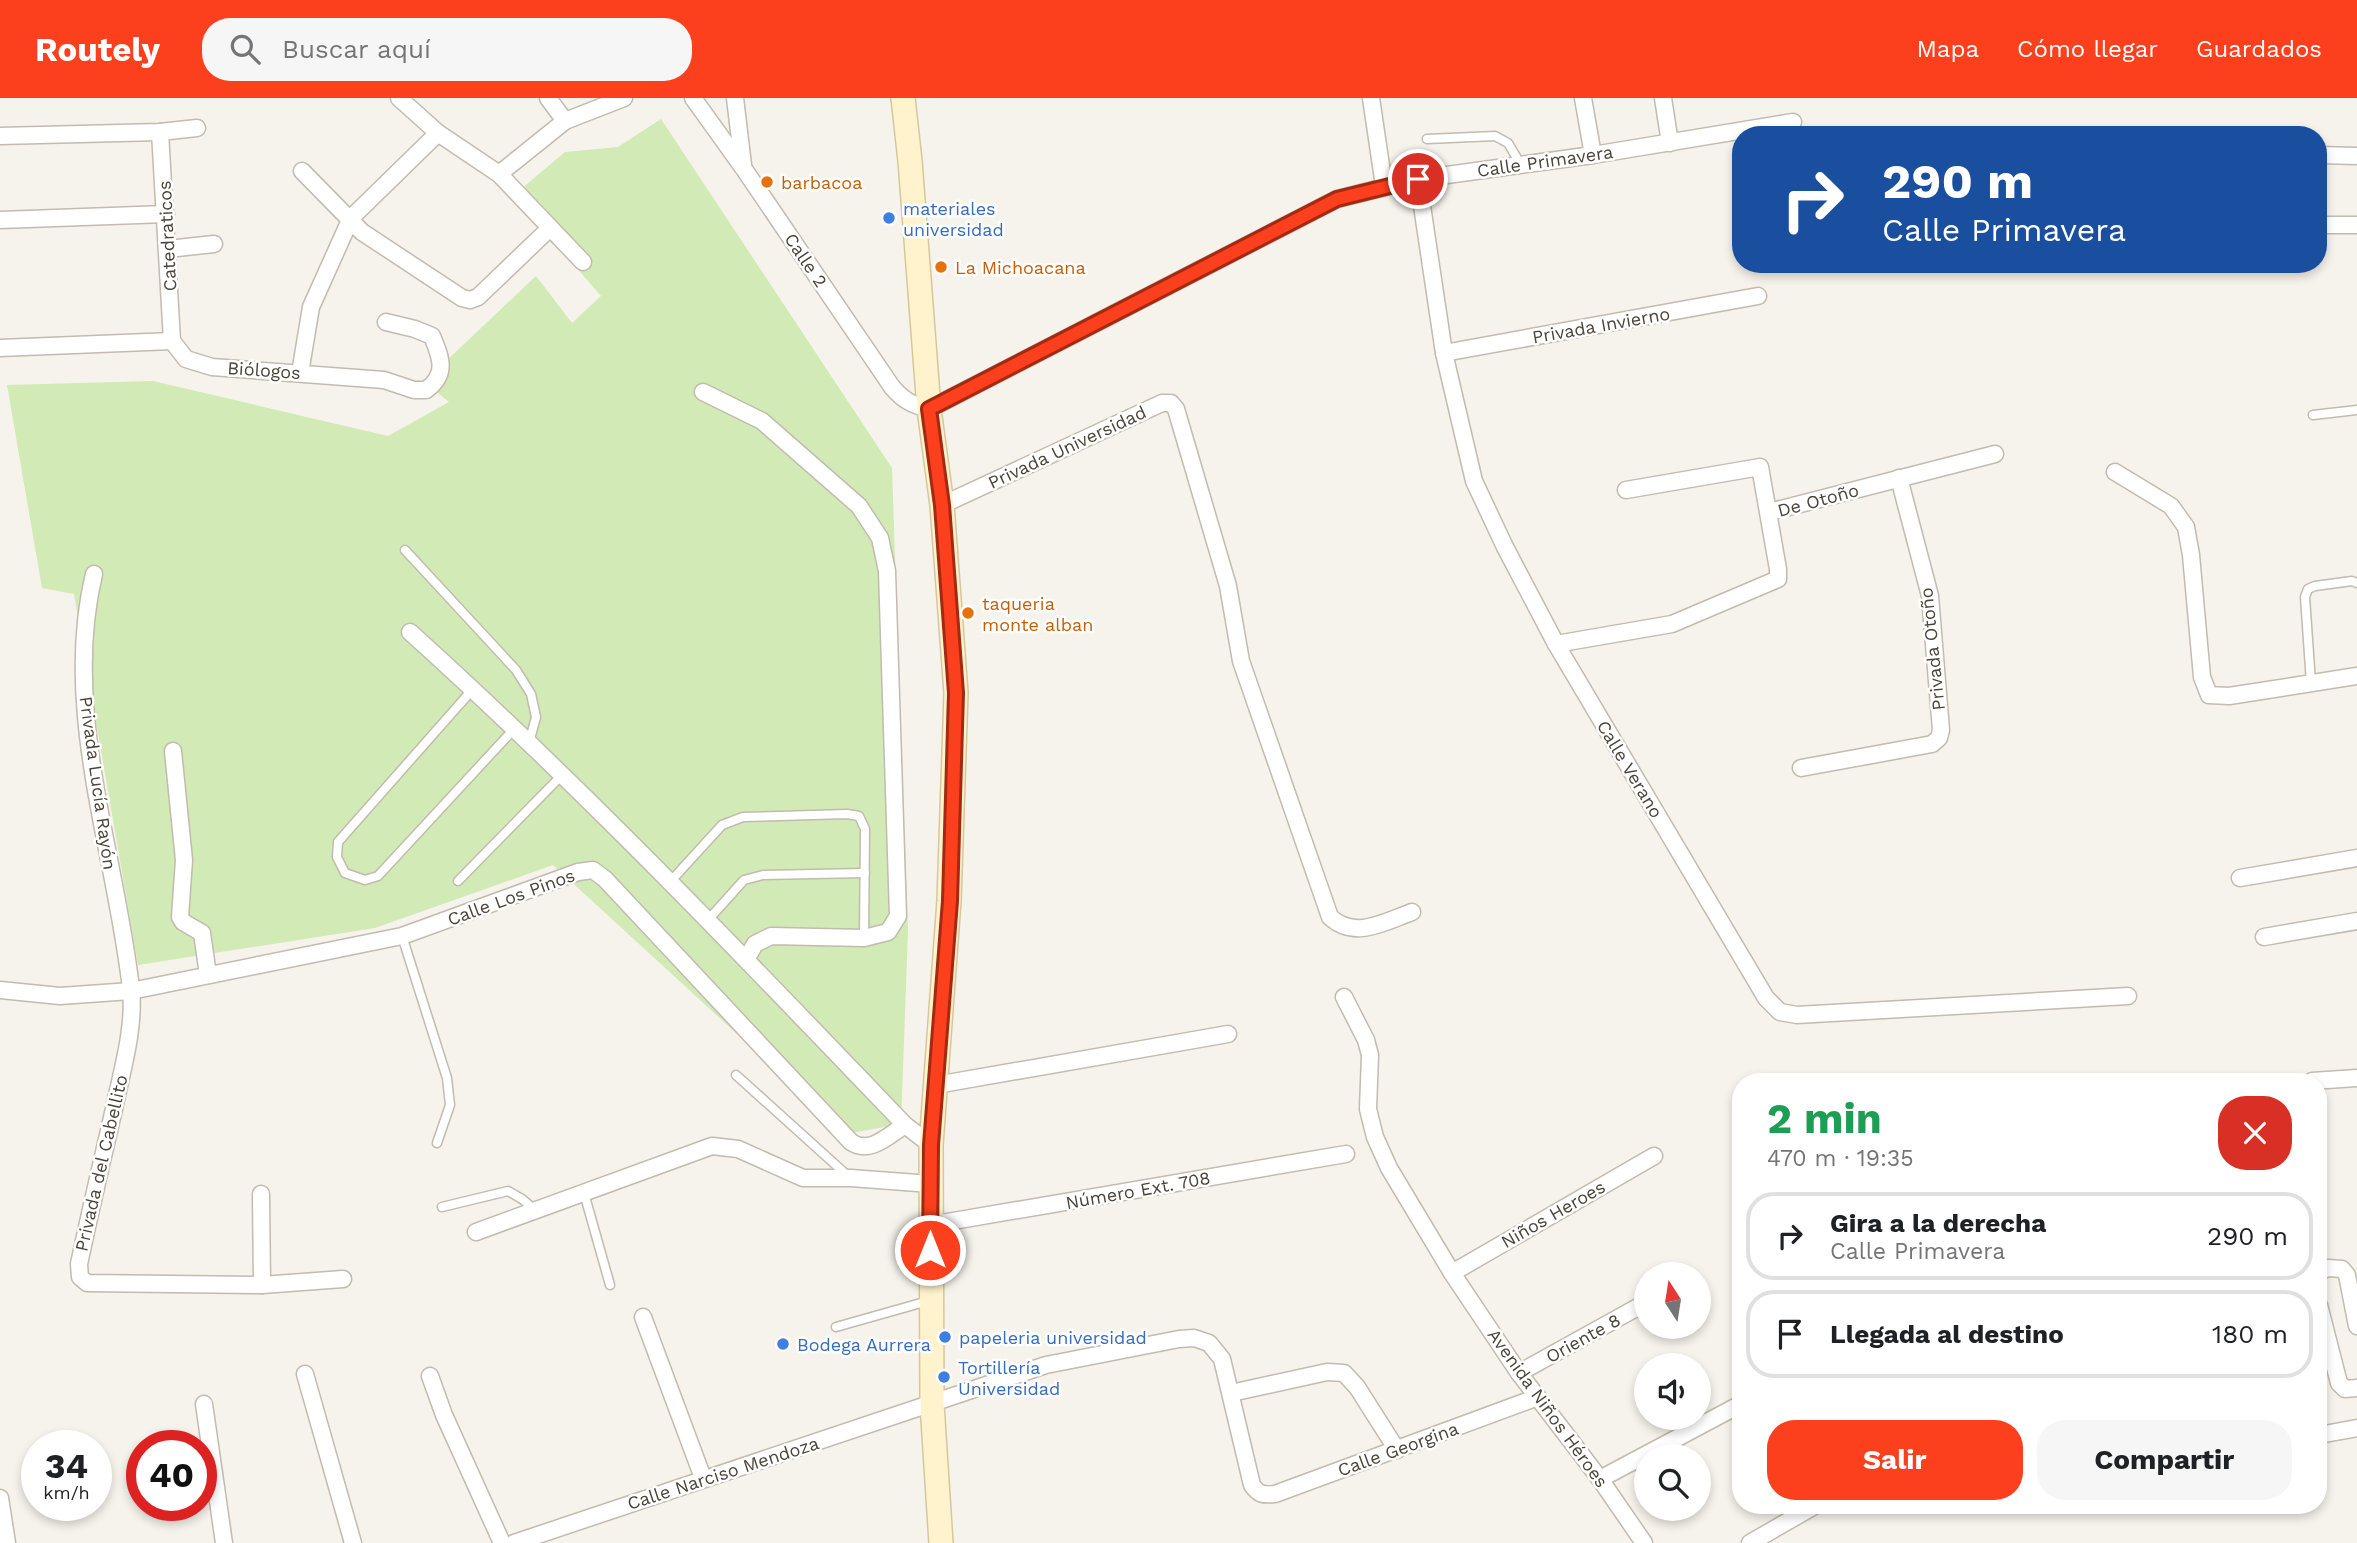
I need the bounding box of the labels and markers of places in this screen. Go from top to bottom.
pin [1388,149,1448,209]
place label: barbacoa [781,172,862,193]
marker: barbacoa [759,174,775,190]
place label: materiales universidad [903,198,1004,240]
marker: materiales universidad [881,210,897,226]
place label: La Michoacana [955,257,1086,278]
marker: La Michoacana [933,259,949,275]
place label: taqueria monte alban [982,593,1093,635]
marker: taqueria monte alban [960,605,976,621]
place label: papeleria universidad [959,1327,1147,1348]
marker: papeleria universidad [937,1329,953,1345]
place label: Bodega Aurrera [797,1334,931,1355]
marker: Bodega Aurrera [775,1336,791,1352]
place label: Tortillería Universidad [958,1357,1060,1399]
marker: Tortillería Universidad [936,1369,952,1385]

